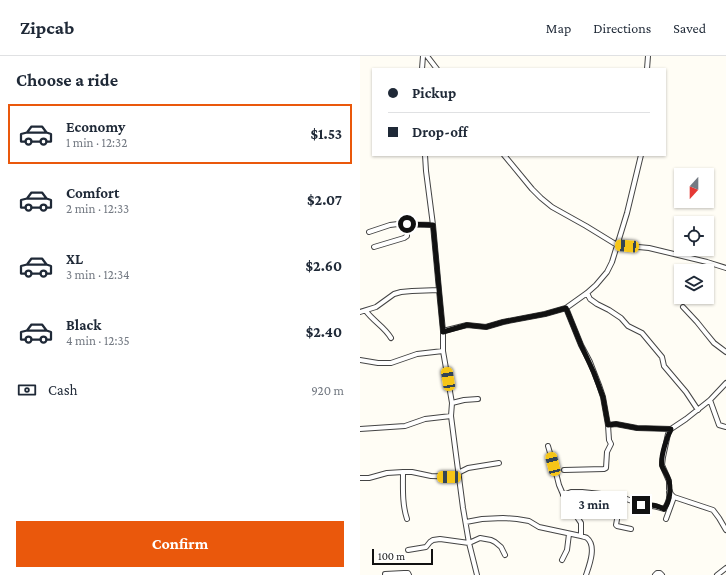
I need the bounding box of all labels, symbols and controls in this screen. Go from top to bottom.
text: Zipcab [20,17,74,38]
text: Map [546,20,571,36]
text: Directions [593,20,651,36]
text: Saved [673,20,706,36]
text: Choose a ride [16,70,118,90]
text: Pickup [412,85,456,101]
icon: car [18,116,54,152]
text: Economy [66,119,125,135]
text: Drop-off [412,124,468,140]
text: $1.53 [310,126,342,142]
text: 1 min · 12:32 [66,135,127,150]
north arrow [674,168,714,208]
map controls [674,168,714,304]
icon: car [18,182,54,218]
text: Comfort [66,185,120,201]
text: $2.07 [307,192,342,208]
text: 2 min · 12:33 [66,201,129,216]
route start [398,215,416,233]
button: locate [674,216,714,256]
car [615,239,639,253]
icon: car [18,248,54,284]
text: XL [66,251,83,267]
text: $2.60 [306,258,342,274]
button: layers [674,264,714,304]
text: 3 min · 12:34 [66,267,130,282]
icon: car [18,314,54,350]
text: Black [66,317,101,333]
text: $2.40 [306,324,342,340]
text: 4 min · 12:35 [66,333,130,348]
car [440,366,456,392]
icon: cash [16,379,38,401]
text: Cash [48,382,78,398]
text: 920 m [311,383,344,398]
car [544,451,562,477]
car [437,471,461,483]
callout: 3 min [561,491,627,519]
route end [632,496,650,514]
text: 3 min [578,497,610,512]
button: Confirm [16,521,344,567]
scale bar [372,547,433,566]
text: 100 m [378,550,405,562]

